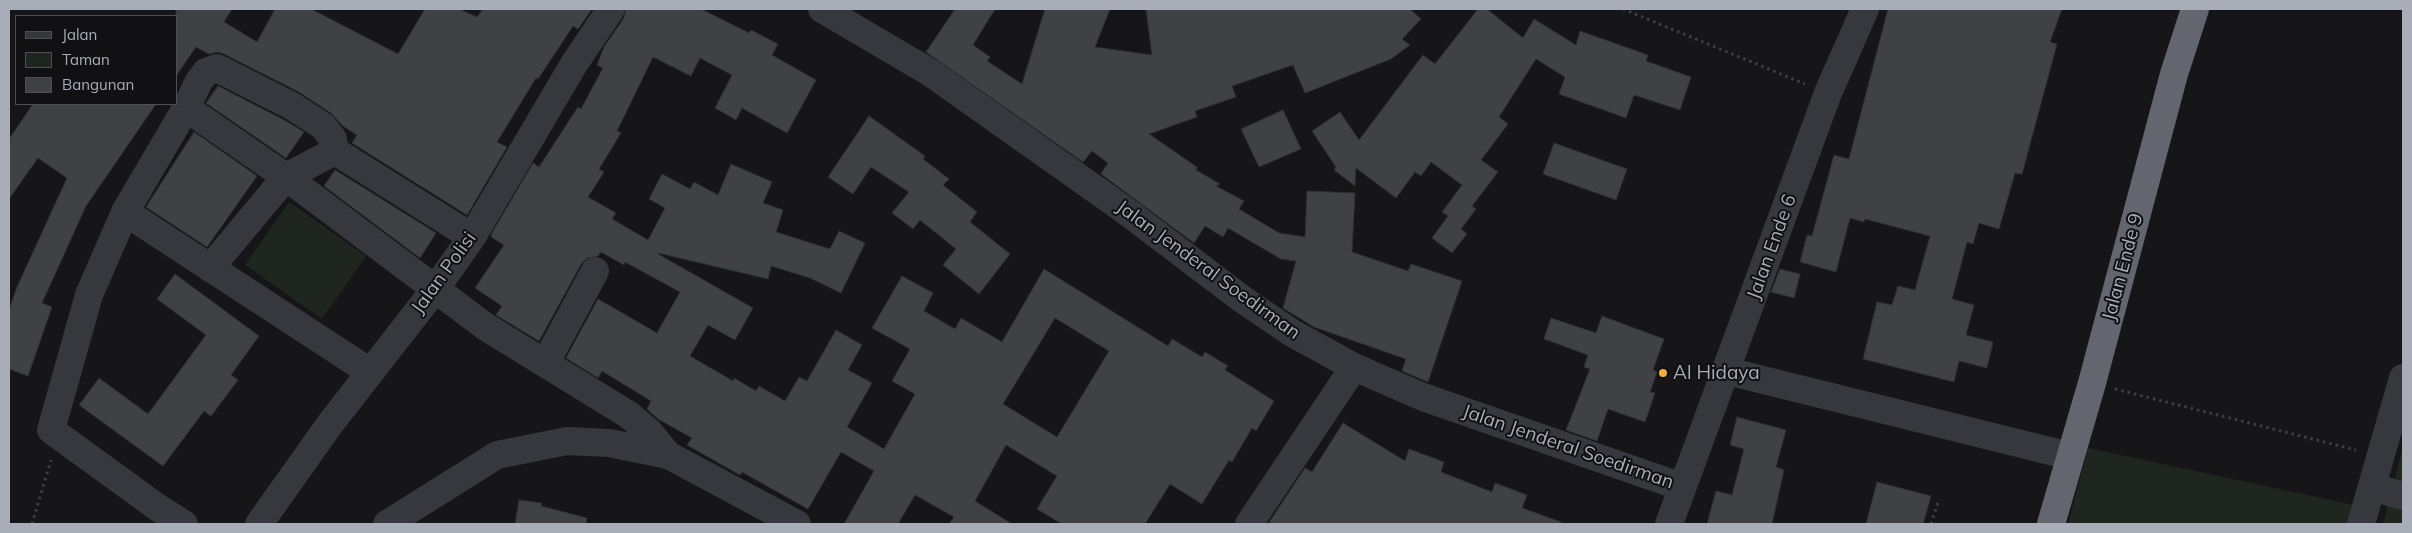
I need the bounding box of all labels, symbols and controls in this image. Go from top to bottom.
legend [15,15,178,105]
text: Jalan [62,25,97,44]
text: Taman [62,50,110,69]
text: Bangunan [62,75,134,94]
street label: Jalan Ende 6 [1742,191,1802,303]
street label: Jalan Jenderal Soedirman [1112,196,1304,344]
street label: Jalan Ende 9 [2098,211,2148,323]
street label: Jalan Polisi [407,228,481,318]
place label: Al Hidaya [1673,362,1760,384]
marker: Al Hidaya [1657,367,1669,379]
street label: Jalan Jenderal Soedirman [1459,400,1677,494]

